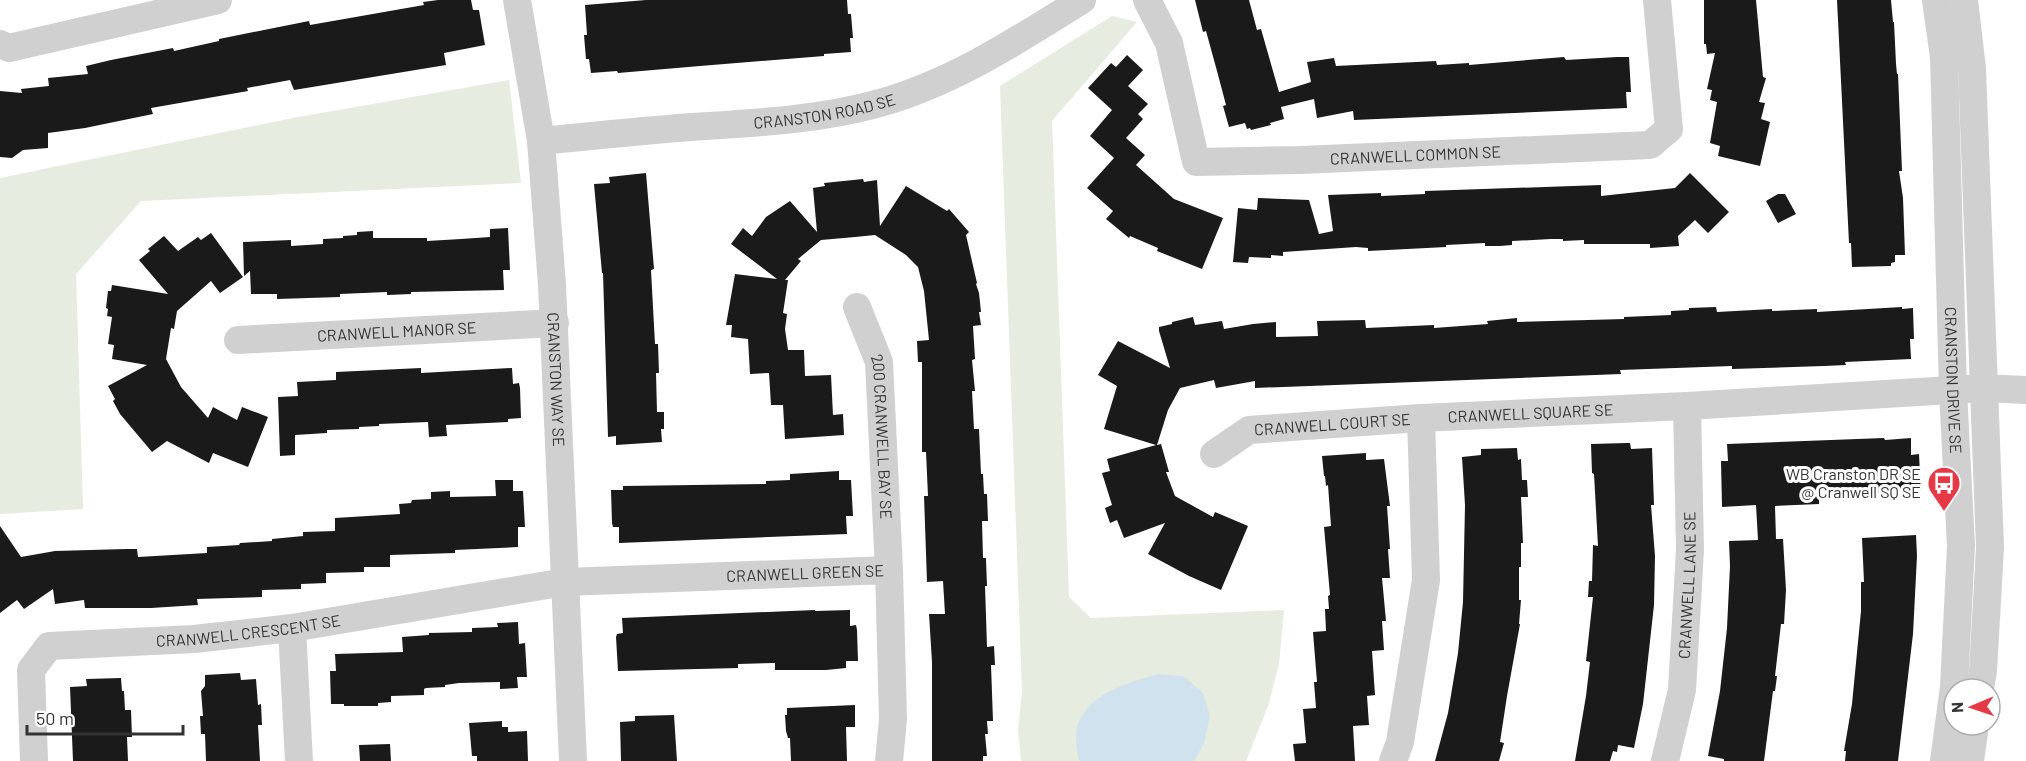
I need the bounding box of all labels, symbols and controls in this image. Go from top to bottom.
street label: CRANSTON ROAD SE [753,89,897,132]
street label: CRANWELL COMMON SE [1330,141,1501,168]
street label: CRANSTON DRIVE SE [1942,307,1966,454]
street label: CRANSTON WAY SE [544,312,569,447]
street label: CRANWELL MANOR SE [317,317,477,345]
street label: 200 CRANWELL BAY SE [868,351,897,520]
street label: CRANWELL SQUARE SE [1447,399,1614,426]
street label: CRANWELL COURT SE [1253,409,1411,439]
place label: WB Cranston DR SE @ Cranwell SQ SE [1786,464,1921,501]
bus stop icon: WB Cranston DR SE @ Cranwell SQ SE [1926,465,1962,512]
street label: CRANWELL LANE SE [1674,511,1699,659]
street label: CRANWELL GREEN SE [726,560,884,585]
street label: CRANWELL CRESCENT SE [155,610,342,650]
north arrow [1942,677,2002,737]
scale bar [27,698,183,736]
text: N [1947,702,1966,713]
text: 50 m [36,707,74,729]

